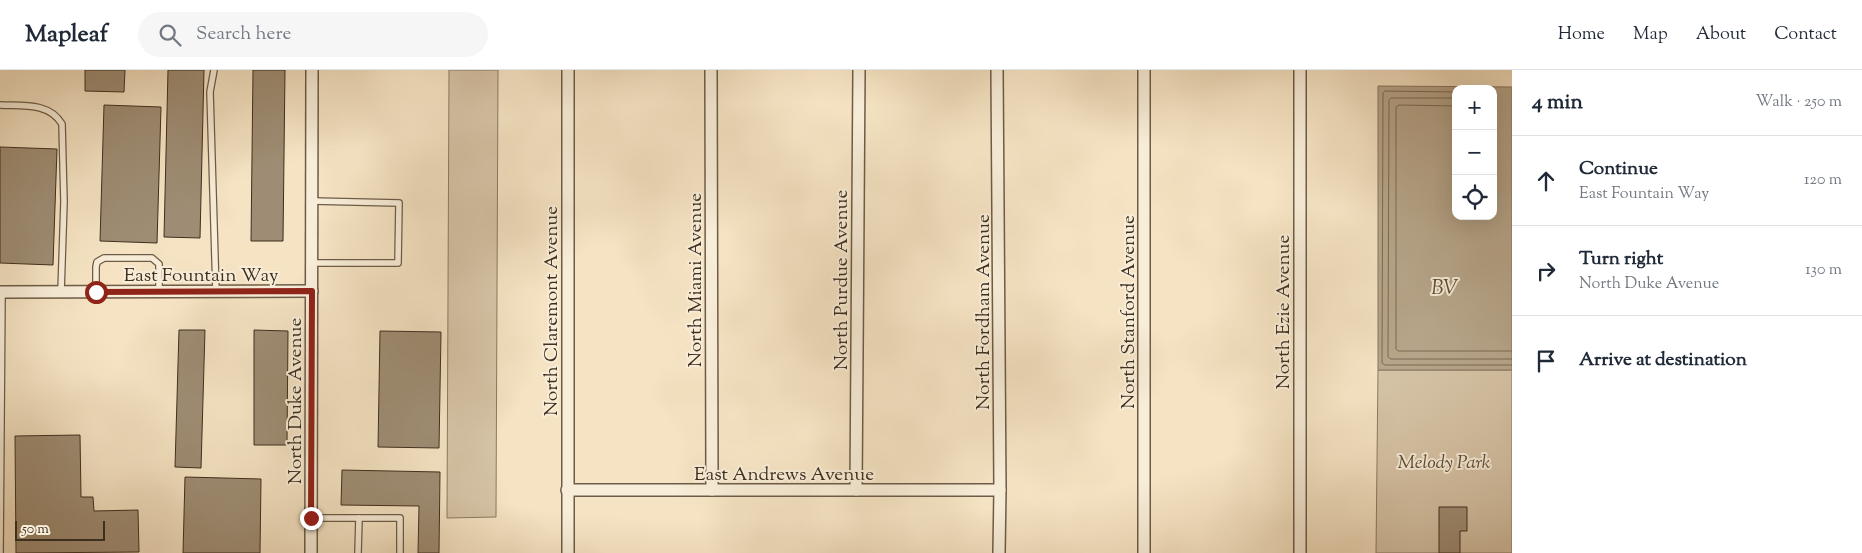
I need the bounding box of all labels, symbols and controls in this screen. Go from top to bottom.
search box [138,12,488,57]
text: Mapleaf [25,18,108,52]
icon: search [156,21,184,49]
text: Search here [196,21,291,48]
text: Home [1558,22,1605,48]
text: Map [1633,22,1668,48]
text: About [1696,22,1746,48]
text: Contact [1774,22,1837,48]
map controls [1452,85,1497,220]
button: + [1452,85,1497,130]
text: 4 min [1532,88,1583,118]
text: Walk · 250 m [1756,91,1842,114]
button: − [1452,130,1497,175]
text: Continue [1579,156,1658,183]
icon: ahead [1532,167,1560,195]
text: 120 m [1804,169,1842,192]
button: locate [1452,175,1497,220]
text: East Fountain Way [1579,183,1709,206]
street label: North Purdue Avenue [829,190,856,370]
street label: North Miami Avenue [683,193,710,367]
street label: North Claremont Avenue [539,206,566,416]
street label: North Fordham Avenue [971,214,998,410]
street label: North Stanford Avenue [1116,215,1143,409]
street label: North Ezie Avenue [1271,235,1298,389]
text: Turn right [1579,246,1663,273]
icon: right [1532,257,1560,285]
text: 130 m [1805,259,1842,282]
street label: East Fountain Way [124,263,279,290]
text: North Duke Avenue [1579,273,1719,296]
water label: BV [1431,275,1459,304]
route start [85,281,108,304]
street label: North Duke Avenue [283,318,310,484]
icon: arrive [1532,347,1560,375]
text: Arrive at destination [1579,347,1747,374]
park label: Melody Park [1398,450,1491,477]
street label: East Andrews Avenue [694,462,874,489]
route end [300,507,323,530]
scale bar [15,518,105,541]
text: 50 m [22,520,49,540]

